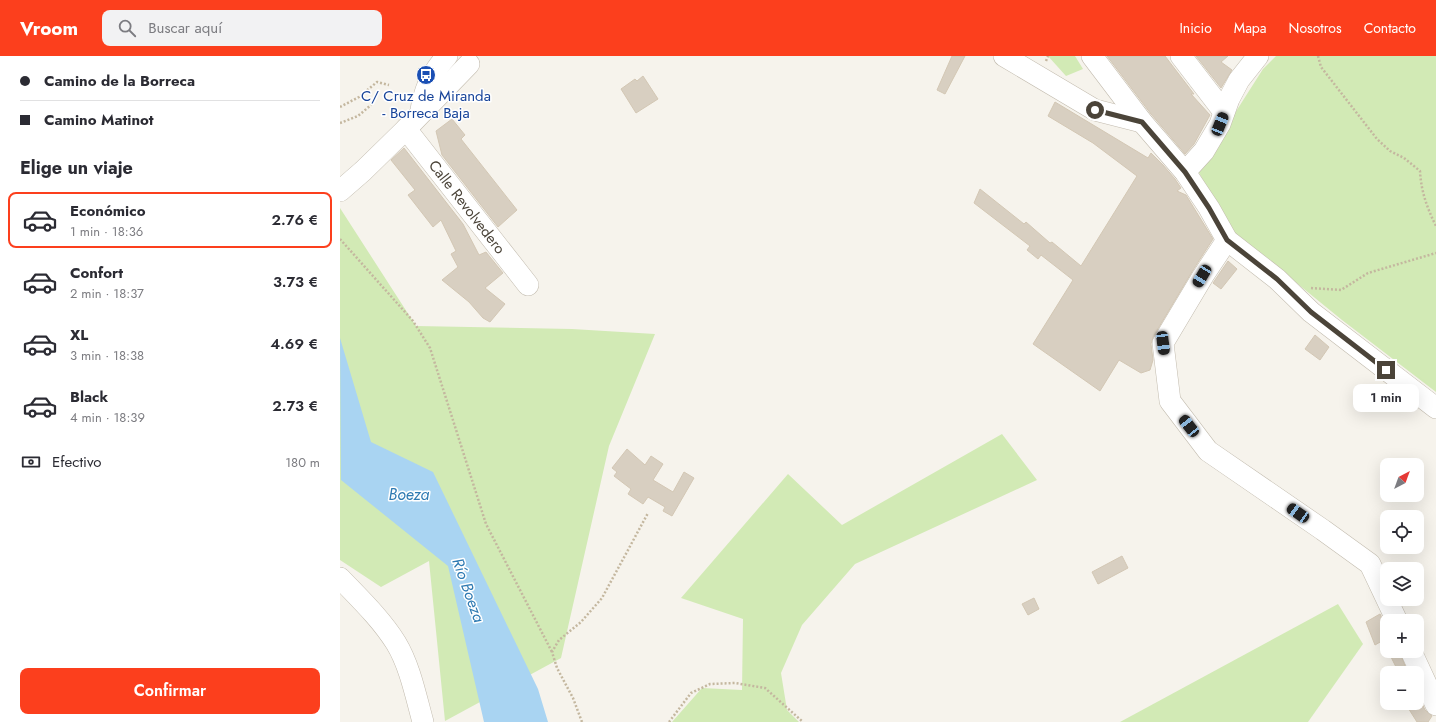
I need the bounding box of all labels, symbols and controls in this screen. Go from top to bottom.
search box [102,10,382,46]
text: Vroom [20,15,78,42]
icon: search [116,17,138,39]
text: Buscar aquí [148,17,222,39]
text: Inicio [1179,18,1212,38]
text: Mapa [1234,18,1267,38]
text: Nosotros [1289,18,1342,38]
text: Contacto [1364,18,1416,38]
bus stop icon: C/ Cruz de Miranda - Borreca Baja [415,64,437,86]
text: Camino de la Borreca [44,70,195,92]
place label: C/ Cruz de Miranda - Borreca Baja [361,85,491,124]
route start [1086,101,1104,119]
text: Camino Matinot [44,109,154,131]
car [1210,111,1230,137]
text: Elige un viaje [20,155,133,181]
street label: Calle Revolvedero [423,155,511,259]
text: Económico [70,200,145,222]
icon: car [22,202,58,238]
text: 2.76 € [272,209,318,231]
text: 1 min · 18:36 [70,222,143,241]
text: Confort [70,262,123,284]
car [1191,263,1213,289]
icon: car [22,264,58,300]
text: 3.73 € [273,271,318,293]
text: 2 min · 18:37 [70,284,144,303]
text: XL [70,324,88,346]
icon: car [22,326,58,362]
car [1156,330,1170,356]
text: 4.69 € [270,333,318,355]
text: 3 min · 18:38 [70,346,144,365]
route end [1377,361,1395,379]
callout: 1 min [1353,384,1419,412]
text: Black [70,386,108,408]
icon: car [22,388,58,424]
text: 1 min [1370,388,1402,407]
text: 2.73 € [272,395,318,417]
text: 4 min · 18:39 [70,408,145,427]
car [1177,413,1201,439]
icon: cash [20,451,42,473]
text: Efectivo [52,451,102,473]
text: 180 m [285,453,320,472]
north arrow [1380,458,1424,502]
map controls [1380,458,1424,710]
water label: Boeza [389,483,430,506]
car [1285,501,1311,525]
button: locate [1380,510,1424,554]
water label: Río Boeza [446,555,491,626]
button: layers [1380,562,1424,606]
button: + [1380,614,1424,658]
button: − [1380,666,1424,710]
button: Confirmar [20,668,320,714]

